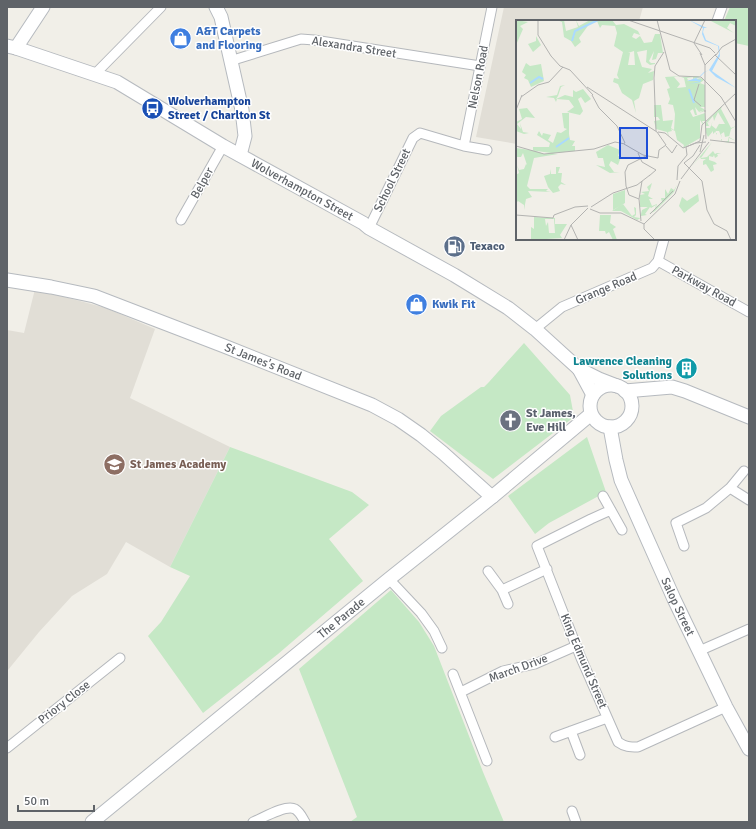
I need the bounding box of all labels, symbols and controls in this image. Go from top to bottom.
inset map [516,20,736,240]
place label: A&T Carpets and Flooring [196,24,263,53]
shop icon: A&T Carpets and Flooring [167,25,193,51]
street label: Alexandra Street [311,33,397,62]
street label: Nelson Road [465,44,492,110]
place label: Wolverhampton Street / Charlton St [168,94,271,123]
bus stop icon: Wolverhampton Street / Charlton St [139,95,165,121]
street label: School Street [371,146,414,214]
street label: Wolverhampton Street [248,156,356,224]
street label: Belper [188,164,217,202]
fuel station icon: Texaco [442,233,468,259]
place label: Texaco [470,239,505,254]
street label: Parkway Road [669,263,739,310]
street label: Grange Road [573,269,639,308]
shop icon: Kwik Fit [403,291,429,317]
place label: Kwik Fit [432,297,476,312]
street label: St James's Road [222,340,304,384]
place label: Lawrence Cleaning Solutions [573,354,673,383]
building icon: Lawrence Cleaning Solutions [674,355,700,381]
place label: St James, Eve Hill [526,406,576,435]
church icon: St James, Eve Hill [498,407,524,433]
school or university icon: St James Academy [101,451,127,477]
place label: St James Academy [130,457,226,472]
street label: Salop Street [657,575,698,638]
street label: The Parade [315,595,368,642]
street label: King Edmund Street [557,611,610,711]
street label: March Drive [487,651,550,686]
street label: Priory Close [35,677,93,727]
scale bar [18,787,94,813]
text: 50 m [24,794,49,809]

